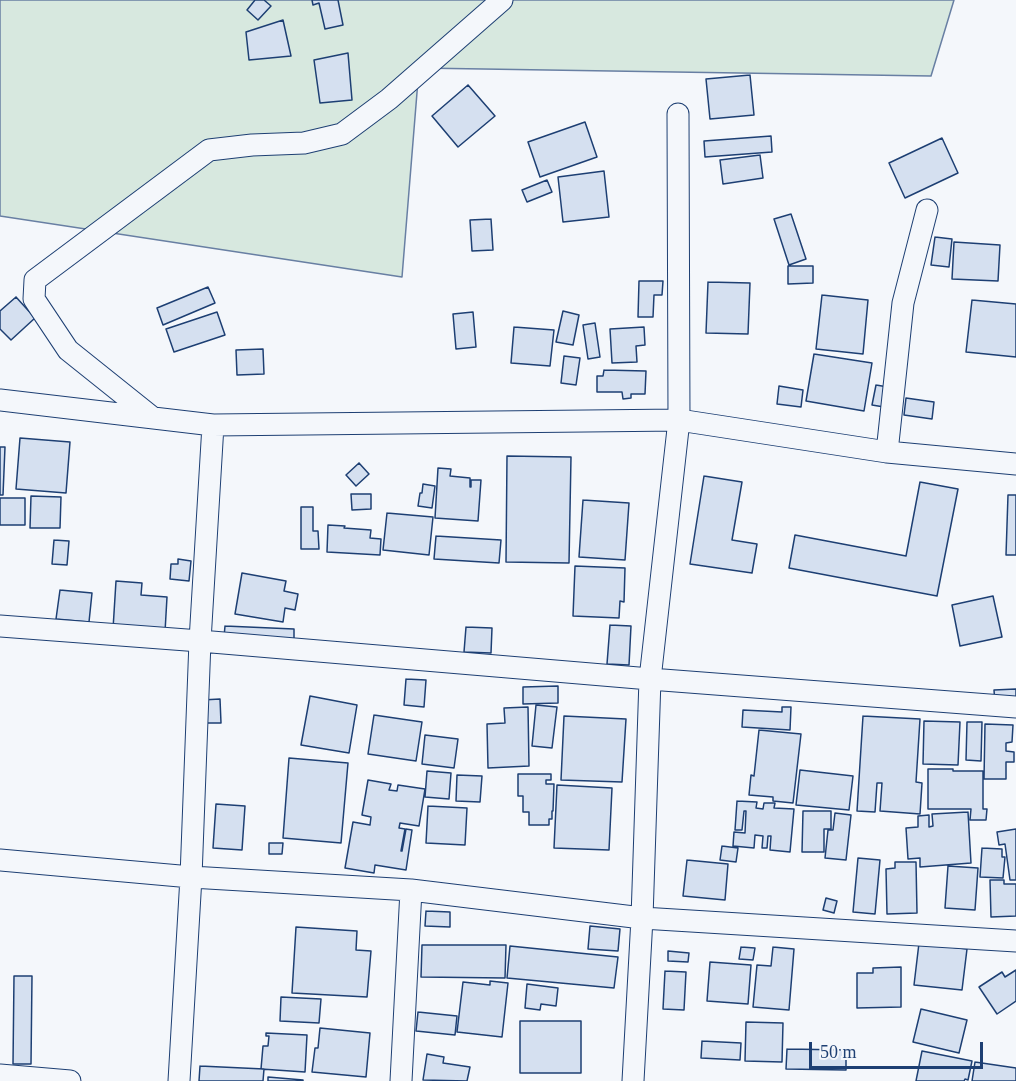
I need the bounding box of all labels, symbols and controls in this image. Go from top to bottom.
scale bar [812,1030,986,1068]
text: 50 m [820,1042,857,1062]

